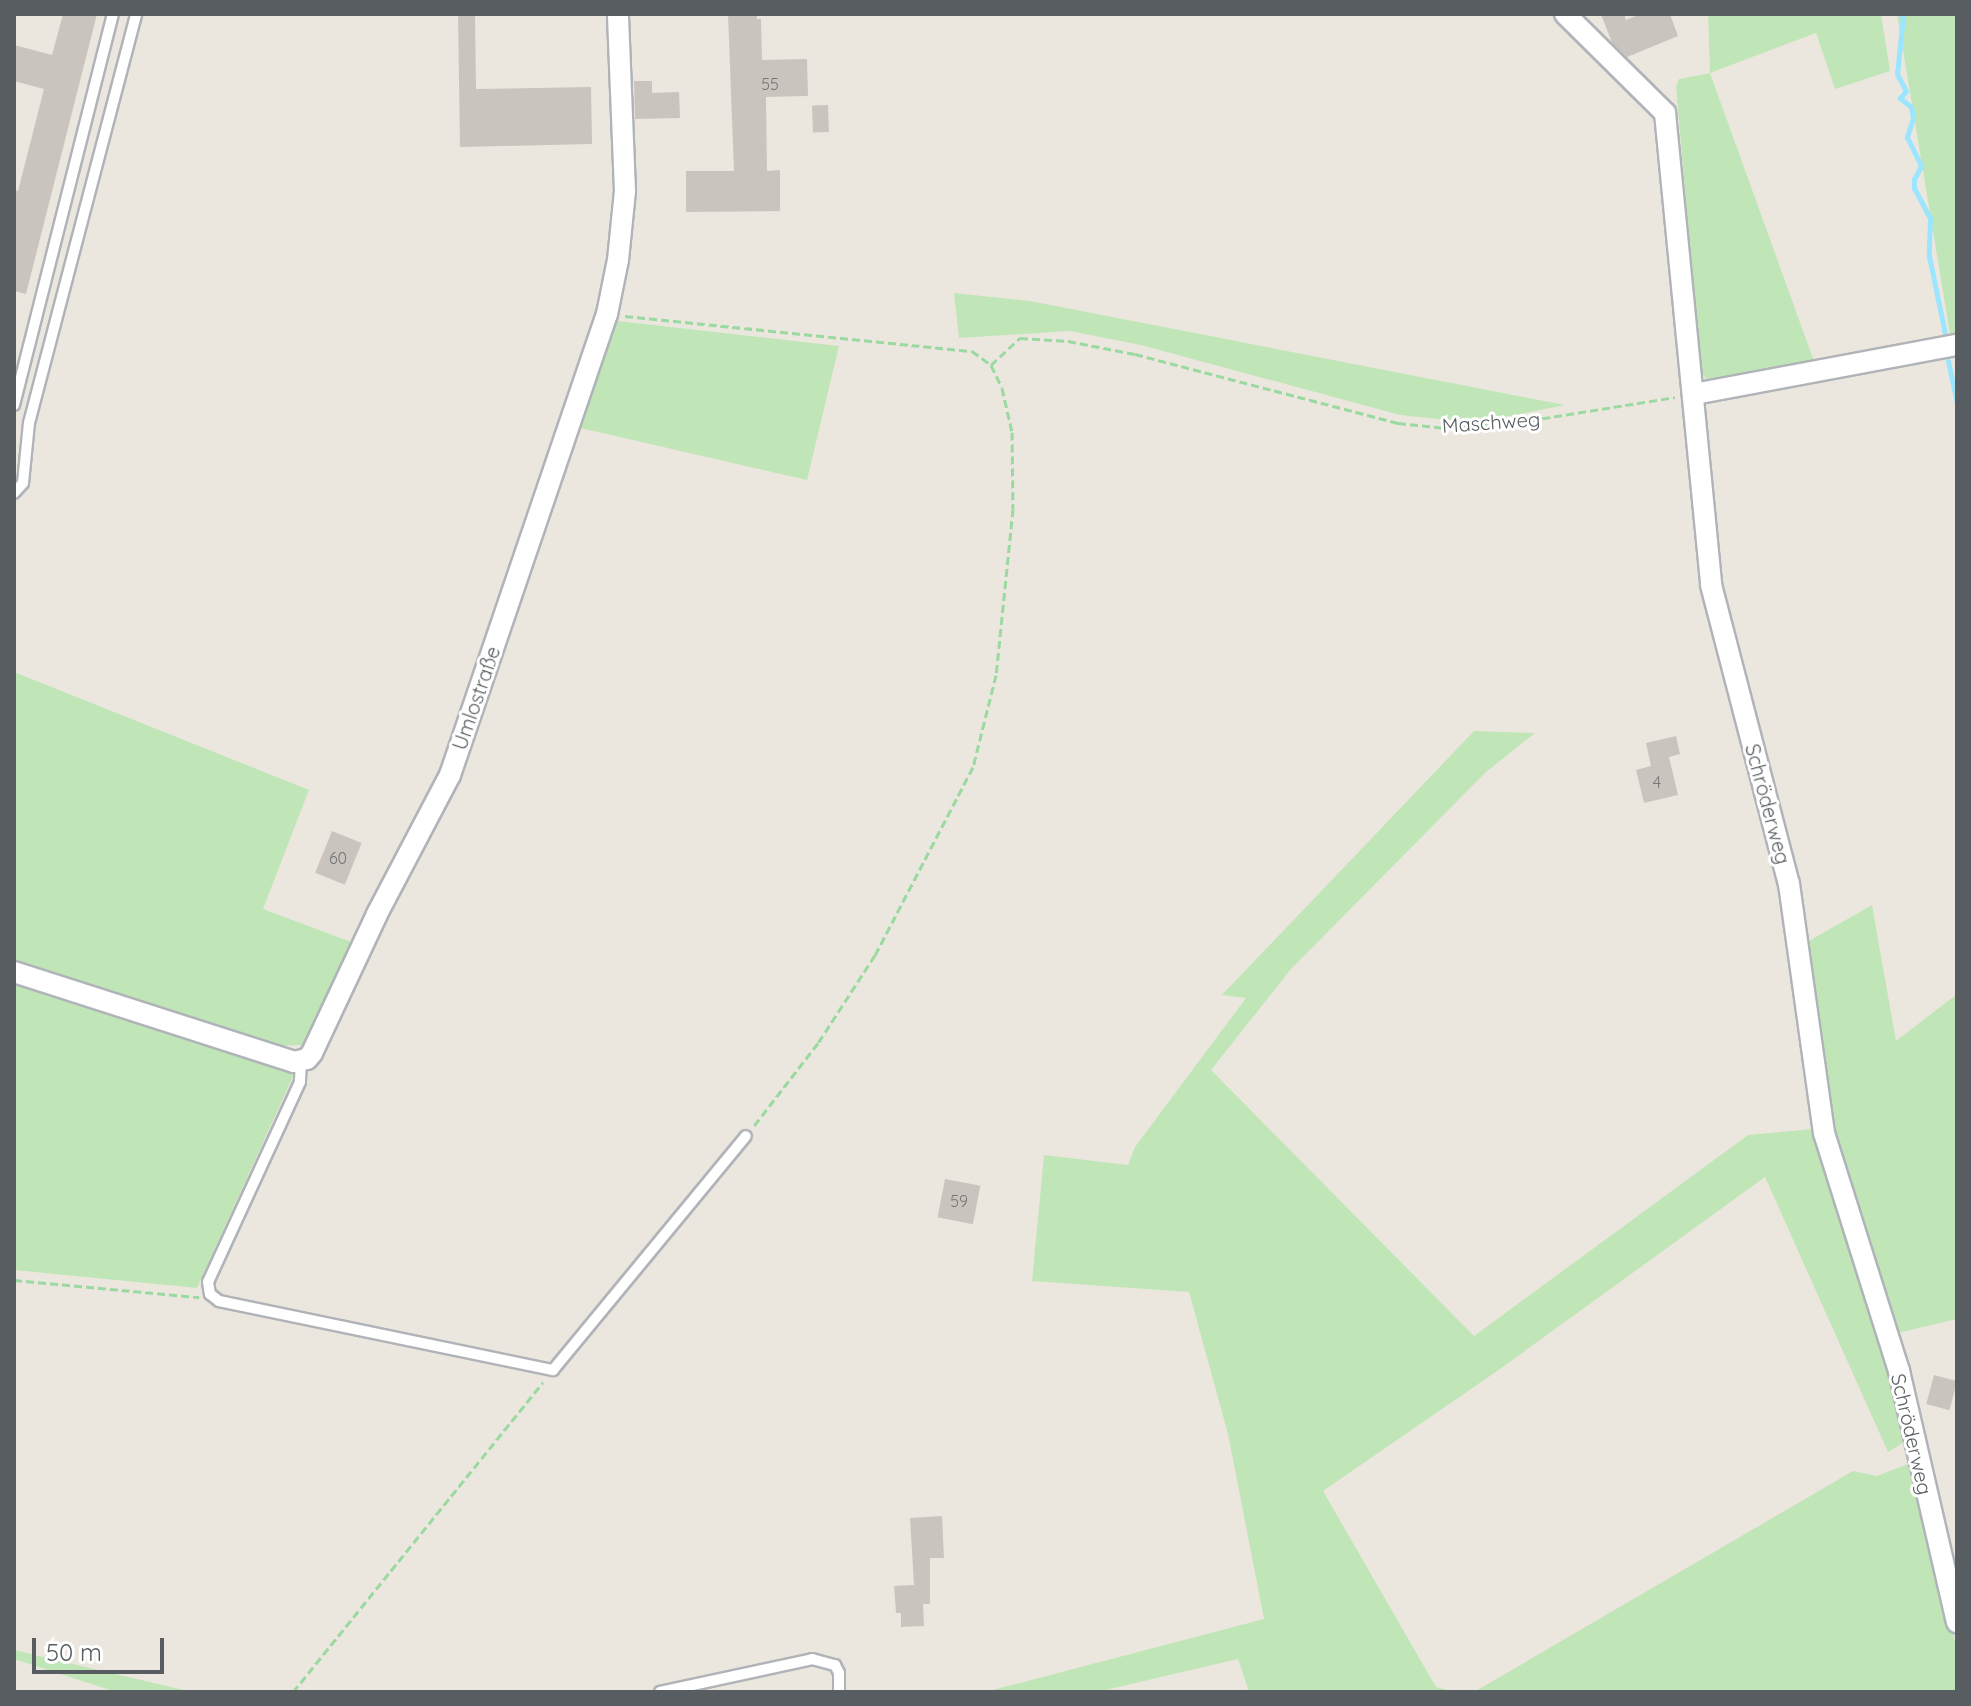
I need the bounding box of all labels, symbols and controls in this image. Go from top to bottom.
house number: 55 [761,74,779,94]
street label: Maschweg [1441,407,1541,437]
street label: Umlostraße [447,643,505,753]
street label: Schröderweg [1740,741,1796,867]
house number: 4 [1653,772,1661,792]
house number: 60 [329,848,347,868]
house number: 59 [950,1191,968,1211]
street label: Schröderweg [1886,1371,1938,1497]
scale bar [36,1622,168,1672]
text: 50 m [46,1637,102,1667]

